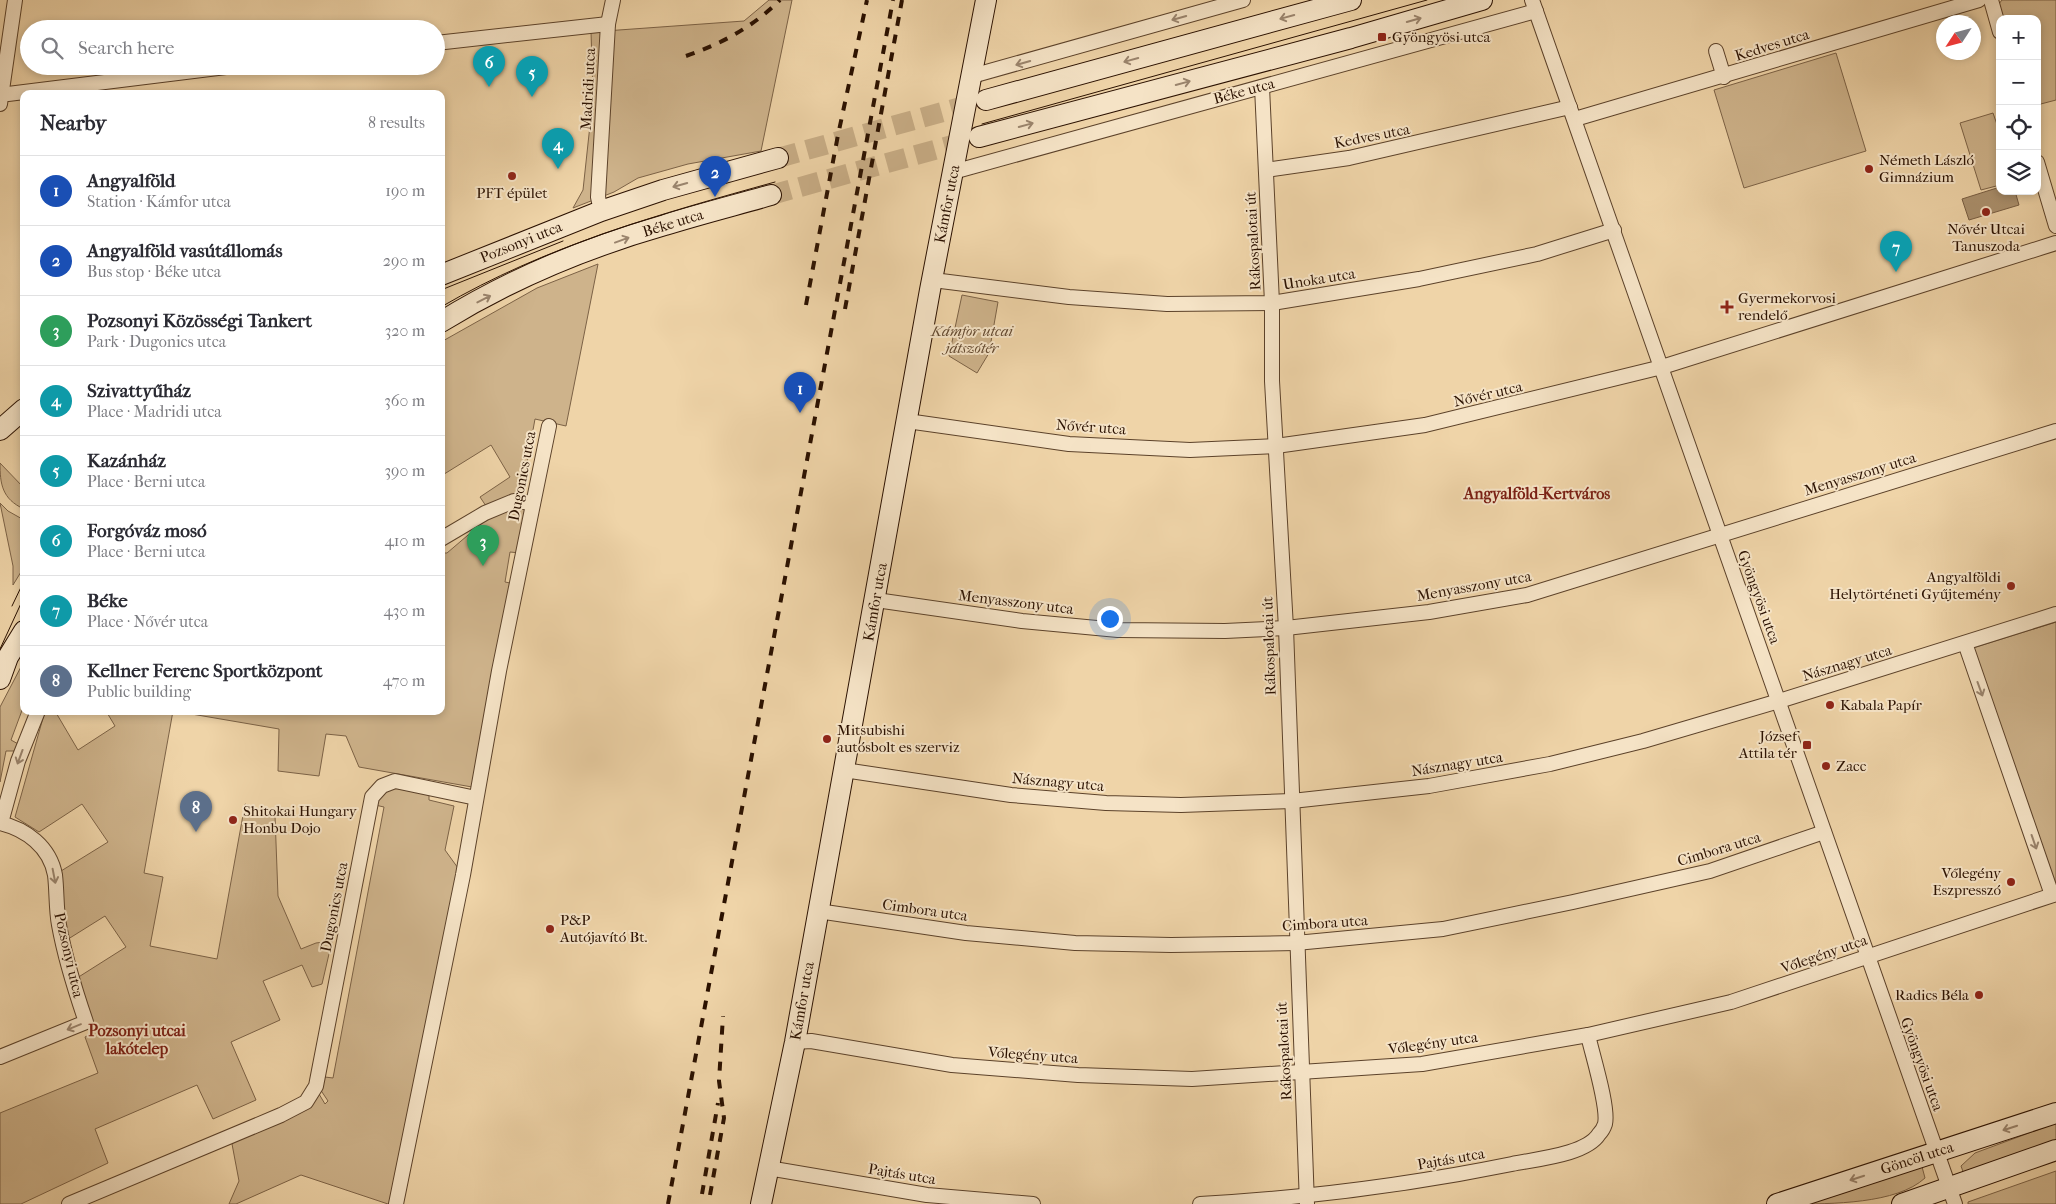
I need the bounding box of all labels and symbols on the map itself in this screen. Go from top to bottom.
one-way arrow [1280,13,1296,23]
one-way arrow [1172,14,1188,24]
one-way arrow [1406,14,1422,24]
north arrow [1936,15,1981,60]
street label: Kedves utca [1733,25,1812,65]
place label: Gyöngyösi utca [1392,28,1491,46]
marker: Gyöngyösi utca [1376,31,1388,43]
pin: 6 [473,46,505,87]
street label: Madridi utca [577,46,599,131]
pin: 5 [516,56,548,97]
one-way arrow [1123,56,1139,66]
one-way arrow [1015,58,1031,68]
street label: Béke utca [1211,74,1278,108]
one-way arrow [1175,78,1191,87]
one-way arrow [1018,119,1034,129]
street label: Kedves utca [1333,120,1412,152]
pin: 4 [542,128,574,169]
place label: Németh László Gimnázium [1879,151,1975,186]
pin: 2 [699,156,731,197]
street label: Kámfor utca [931,162,964,245]
marker: Németh László Gimnázium [1863,163,1875,175]
marker: PFT épület [506,170,518,182]
one-way arrow [673,181,689,191]
place label: PFT épület [476,184,548,202]
street label: Rákospalotai út [1241,190,1265,291]
street label: Béke utca [640,205,707,241]
marker: Nővér Utcai Tanuszoda [1980,206,1992,218]
street label: Pozsonyi utca [477,217,566,267]
place label: Nővér Utcai Tanuszoda [1947,220,2025,255]
pin: 7 [1880,231,1912,272]
one-way arrow [614,235,630,244]
street label: Unoka utca [1282,264,1357,294]
place label: Gyermekorvosi rendelő [1738,289,1836,324]
one-way arrow [476,294,491,303]
marker: Gyermekorvosi rendelő [1720,300,1734,314]
park label: Kámfor utcai játszótér [930,322,1015,357]
pin: 1 [784,372,816,413]
street label: Nővér utca [1452,377,1525,411]
street label: Nővér utca [1055,416,1128,438]
street label: Dugonics utca [504,429,540,522]
street label: Menyasszony utca [1802,448,1919,500]
district label: Angyalföld-Kertváros [1463,484,1610,504]
pin: 3 [467,525,499,566]
street label: Gyöngyösi utca [1734,548,1785,647]
street label: Kámfor utca [859,560,891,643]
street label: Menyasszony utca [1415,567,1534,605]
place label: Angyalföldi Helytörténeti Gyűjtemény [1829,568,2002,603]
marker: Angyalföldi Helytörténeti Gyűjtemény [2005,580,2017,592]
street label: Menyasszony utca [957,586,1076,618]
street label: Rákospalotai út [1258,596,1280,696]
your location [1097,606,1123,632]
street label: Násznagy utca [1800,641,1895,685]
one-way arrow [1976,681,1985,696]
place label: Kabala Papír [1840,696,1922,714]
marker: Kabala Papír [1824,699,1836,711]
place label: Mitsubishi autósbolt es szerviz [837,721,960,756]
place label: József Attila tér [1738,727,1800,762]
marker: Mitsubishi autósbolt es szerviz [821,733,833,745]
marker: József Attila tér [1801,739,1813,751]
one-way arrow [15,748,24,764]
street label: Násznagy utca [1410,748,1505,780]
place label: Zacc [1836,757,1867,775]
marker: Zacc [1820,760,1832,772]
street label: Násznagy utca [1011,769,1106,795]
pin: 8 [180,791,212,832]
place label: Shitokai Hungary Honbu Dojo [243,802,358,837]
marker: Shitokai Hungary Honbu Dojo [227,814,239,826]
street label: Cimbora utca [1675,828,1764,870]
one-way arrow [2030,834,2039,850]
street label: Dugonics utca [316,860,352,953]
place label: Vőlegény Eszpresszó [1933,864,2002,899]
one-way arrow [49,868,59,884]
marker: Vőlegény Eszpresszó [2005,876,2017,888]
street label: Cimbora utca [881,895,970,925]
street label: Pozsonyi utca [50,911,88,1000]
place label: P&P Autójavító Bt. [559,911,648,946]
street label: Cimbora utca [1281,911,1370,935]
marker: P&P Autójavító Bt. [544,923,556,935]
street label: Vőlegény utca [1778,930,1870,977]
street label: Kámfor utca [786,959,818,1042]
place label: Radics Béla [1895,986,1970,1004]
marker: Radics Béla [1973,989,1985,1001]
street label: Rákospalotai út [1272,1000,1296,1101]
street label: Gyöngyösi utca [1897,1015,1948,1114]
district label: Pozsonyi utcai lakótelep [88,1021,186,1059]
one-way arrow [67,1022,82,1032]
street label: Vőlegény utca [1386,1028,1480,1058]
street label: Vőlegény utca [986,1043,1080,1067]
one-way arrow [2002,1124,2018,1133]
street label: Göncöl utca [1878,1137,1957,1178]
street label: Pajtás utca [1416,1144,1487,1174]
street label: Pajtás utca [867,1160,938,1188]
one-way arrow [1849,1174,1865,1183]

